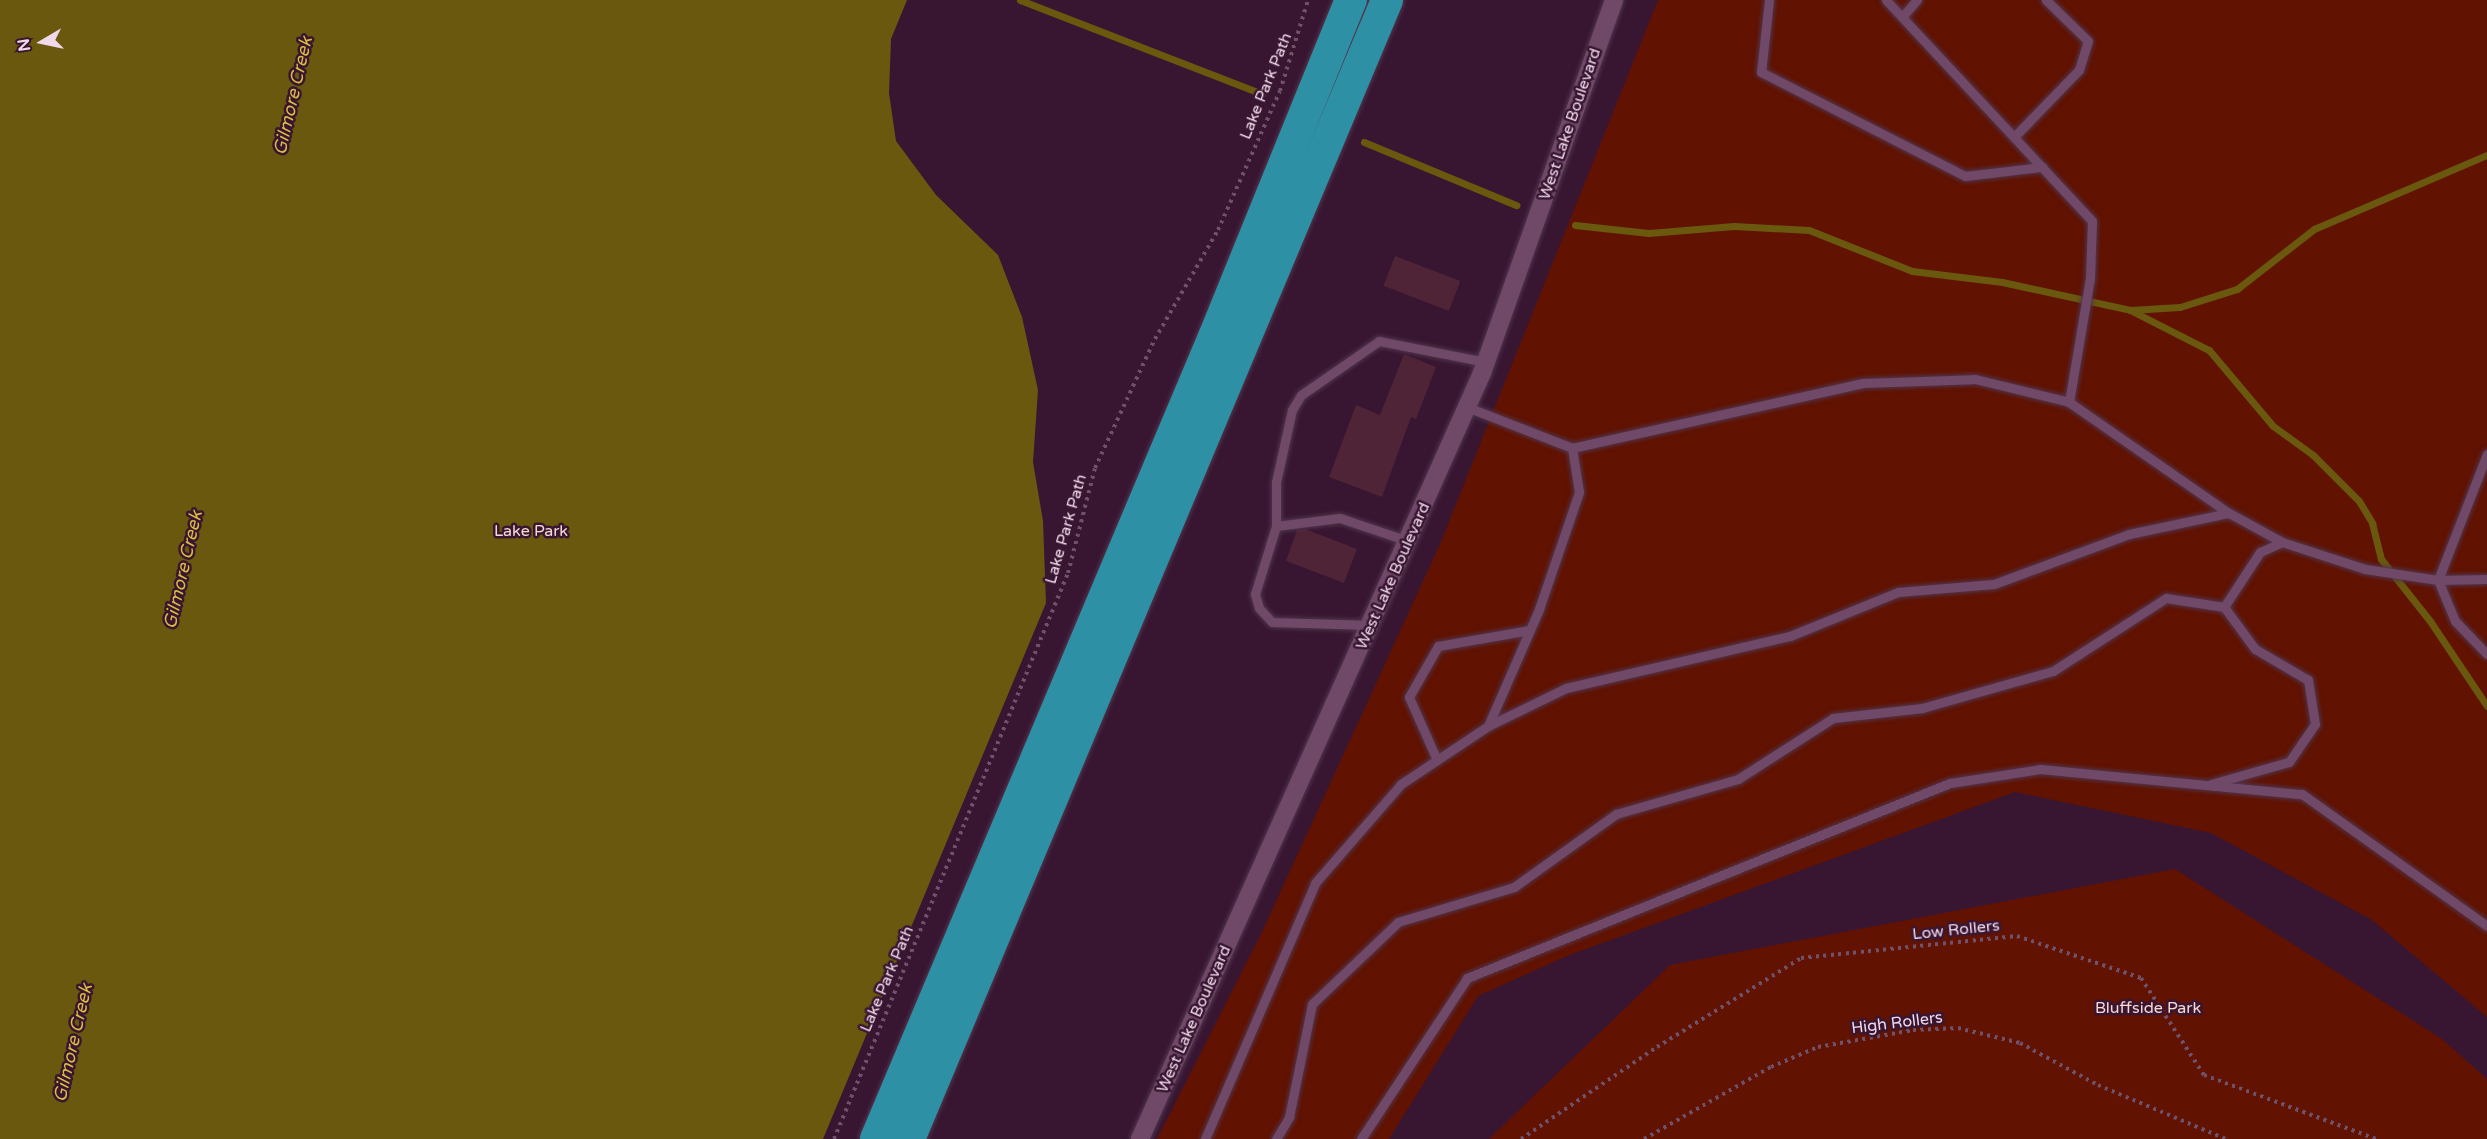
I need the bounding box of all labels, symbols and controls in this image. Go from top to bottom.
north arrow [12,12,72,72]
street label: Lake Park Path [1236,30,1296,142]
water label: Gilmore Creek [269,35,317,157]
text: N [13,37,35,53]
street label: West Lake Boulevard [1535,46,1605,202]
street label: Lake Park Path [1041,472,1091,586]
street label: West Lake Boulevard [1352,499,1434,653]
water label: Gilmore Creek [159,509,207,631]
park label: Lake Park [494,521,568,541]
street label: Low Rollers [1911,916,2001,944]
street label: Lake Park Path [856,923,918,1035]
street label: West Lake Boulevard [1153,942,1235,1096]
water label: Gilmore Creek [49,982,97,1104]
park label: Bluffside Park [2095,998,2201,1018]
street label: High Rollers [1850,1008,1944,1038]

